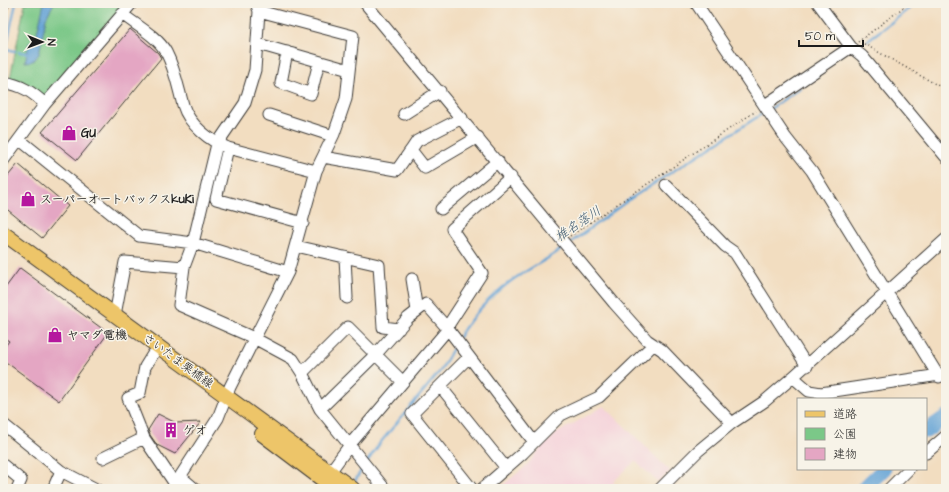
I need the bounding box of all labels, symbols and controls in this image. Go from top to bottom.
north arrow [22,22,62,62]
scale bar [799,22,863,48]
text: 50 m [805,28,836,45]
text: N [44,39,59,46]
shop icon: GU [60,124,78,142]
place label: GU [81,125,96,142]
shop icon: スーパーオートバックスkuKi [19,190,37,208]
place label: スーパーオートバックスkuKi [40,191,194,208]
water label: 椎名落川 [551,202,605,246]
shop icon: ヤマダ電機 [46,326,64,344]
place label: ヤマダ電機 [67,327,127,344]
street label: さいたま栗橋線 [139,330,217,392]
legend [797,398,927,470]
text: 道路 [833,406,857,423]
building icon: ゲオ [162,421,180,439]
place label: ゲオ [183,422,207,439]
text: 公園 [833,426,857,443]
text: 建物 [833,446,857,463]

